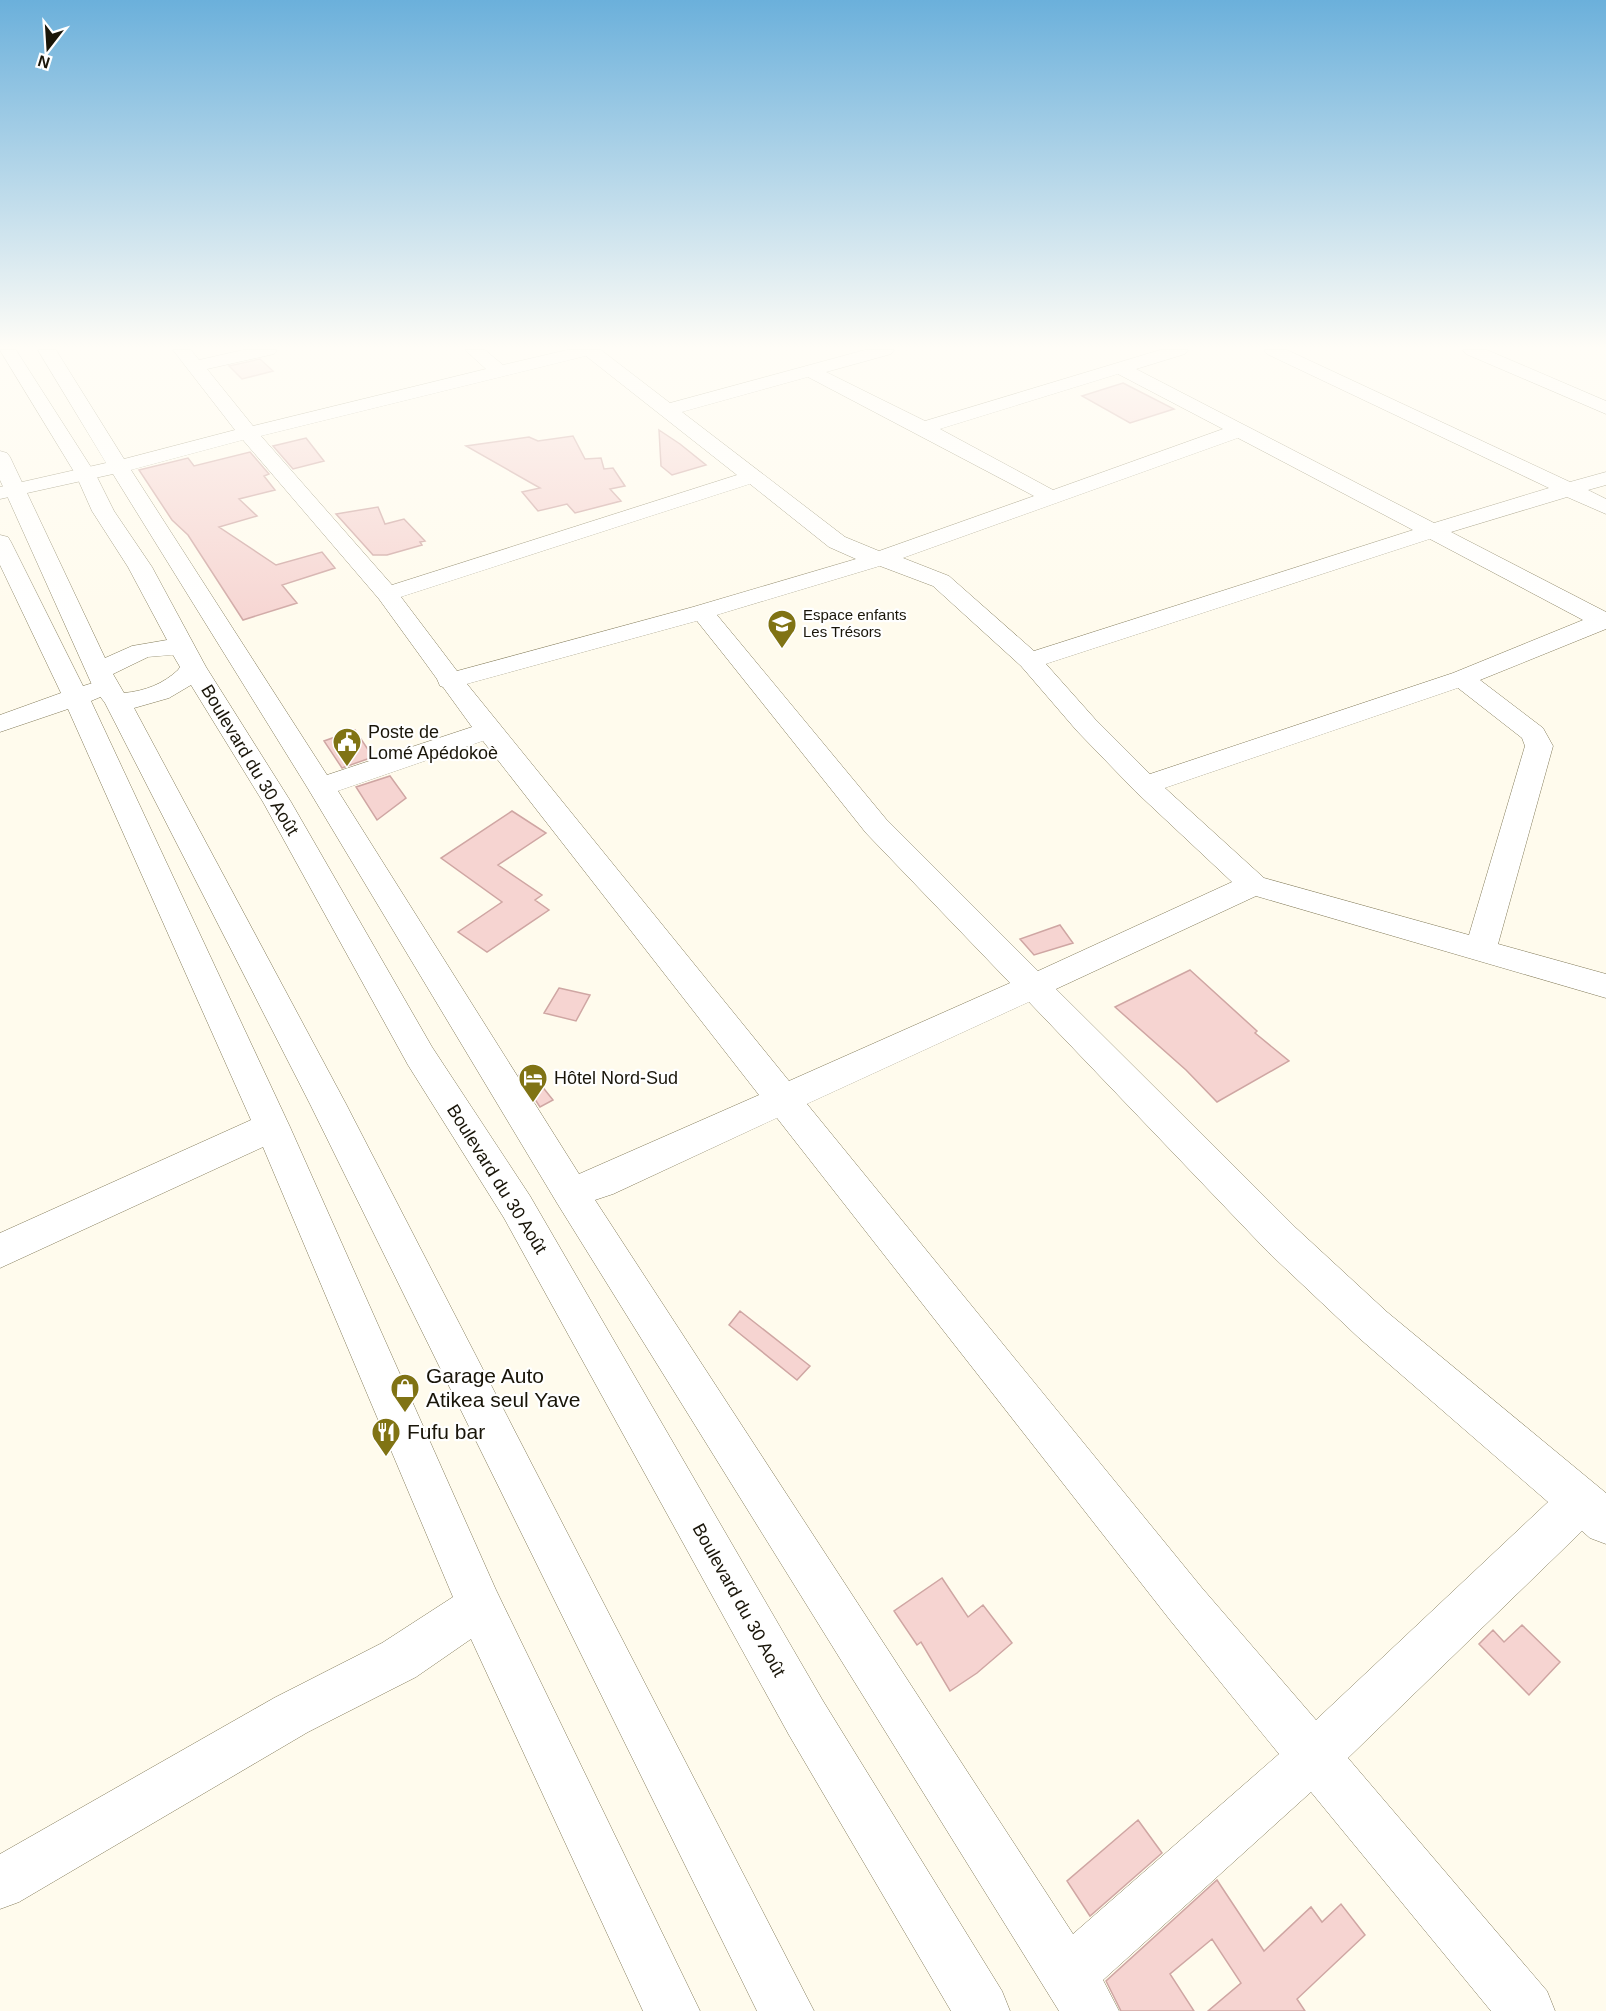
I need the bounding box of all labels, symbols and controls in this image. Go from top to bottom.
north arrow [18,18,78,78]
text: N [36,52,52,72]
place label: Espace enfants Les Trésors [803,606,906,640]
school or university icon: Espace enfants Les Trésors [766,608,798,650]
street label: Boulevard du 30 Août [197,681,303,839]
place label: Poste de Lomé Apédokoè [368,722,498,763]
public building icon: Poste de Lomé Apédokoè [331,726,363,768]
hotel icon: Hôtel Nord-Sud [517,1062,549,1104]
place label: Hôtel Nord-Sud [554,1068,678,1088]
street label: Boulevard du 30 Août [443,1101,551,1257]
place label: Garage Auto Atikea seul Yave [426,1364,581,1411]
shop icon: Garage Auto Atikea seul Yave [389,1372,421,1414]
restaurant icon: Fufu bar [370,1416,402,1458]
place label: Fufu bar [407,1420,485,1443]
street label: Boulevard du 30 Août [689,1520,789,1680]

